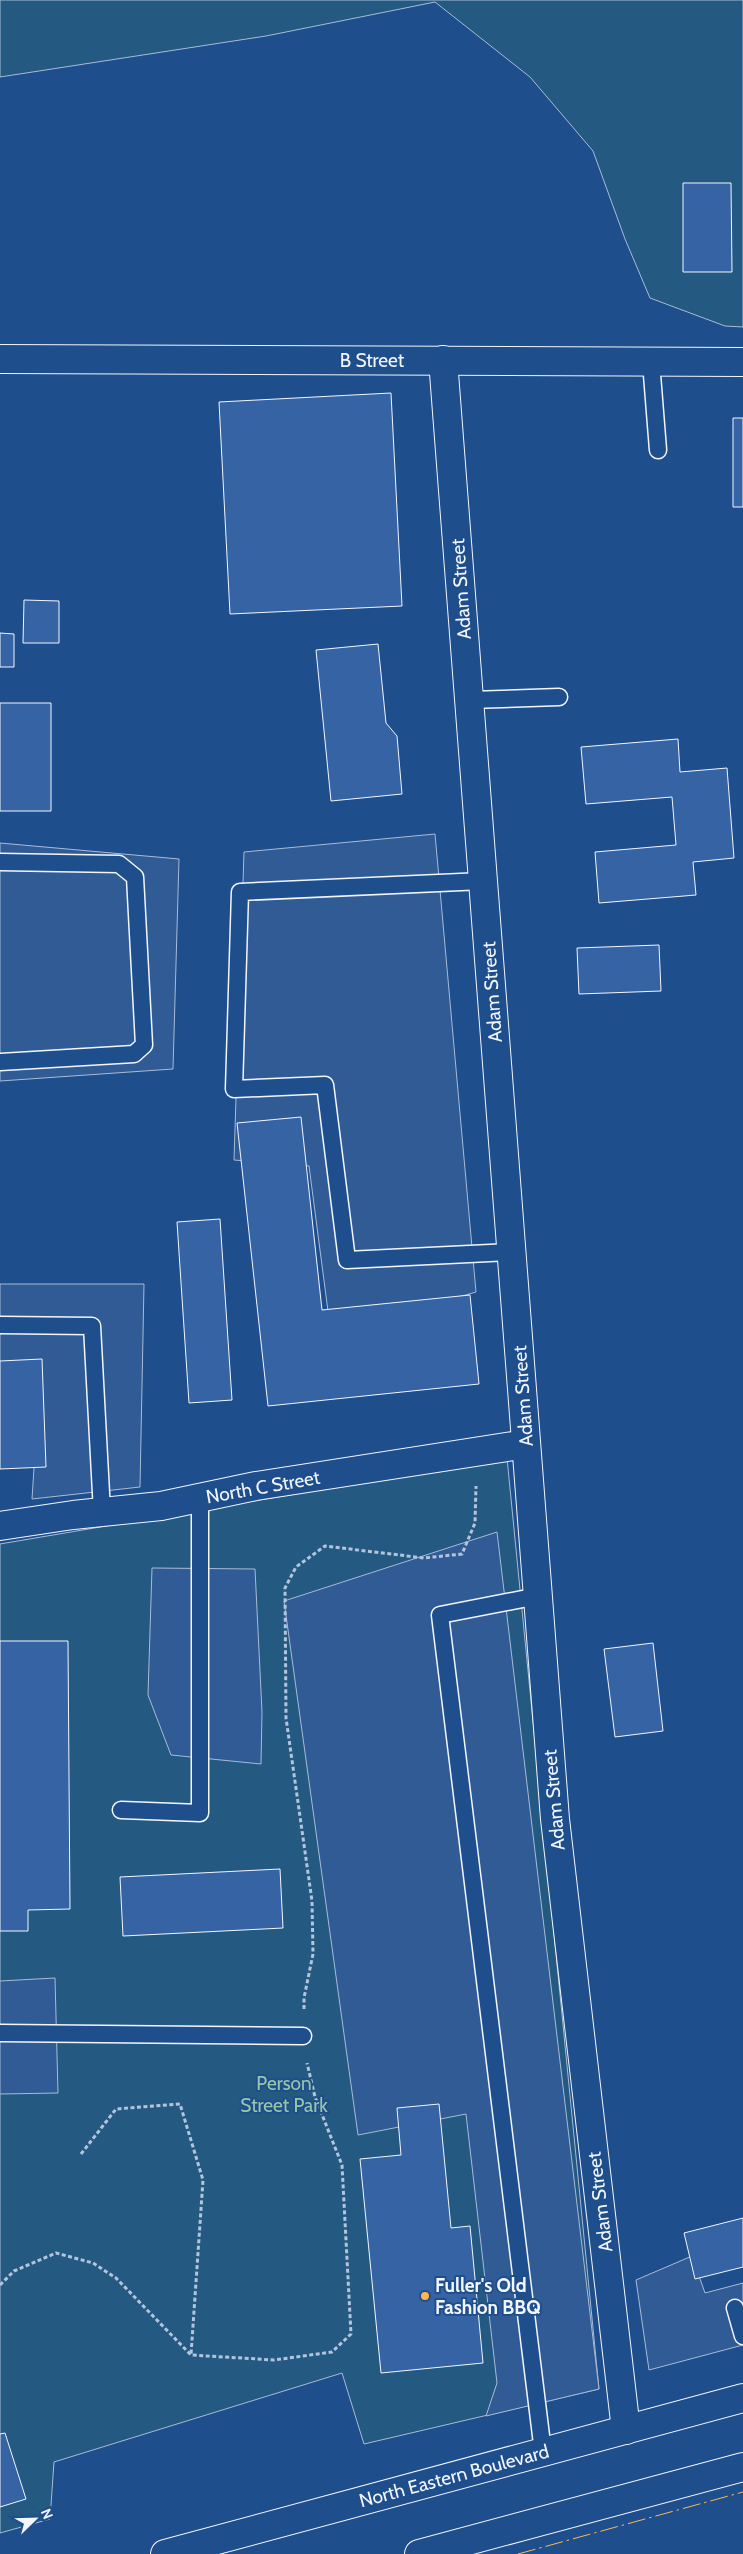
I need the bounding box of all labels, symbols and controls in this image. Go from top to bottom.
street label: B Street [340,349,405,372]
street label: Adam Street [446,537,476,640]
street label: Adam Street [477,940,507,1043]
street label: Adam Street [508,1344,538,1447]
street label: North C Street [204,1466,322,1508]
street label: Adam Street [538,1748,570,1851]
park label: Person Street Park [240,2072,328,2117]
street label: Adam Street [582,2150,618,2253]
place label: Fuller's Old Fashion BBQ [435,2274,541,2319]
marker: Fuller's Old Fashion BBQ [419,2290,431,2302]
street label: North Eastern Boulevard [357,2440,551,2512]
north arrow [10,2494,60,2544]
text: N [37,2506,57,2522]

